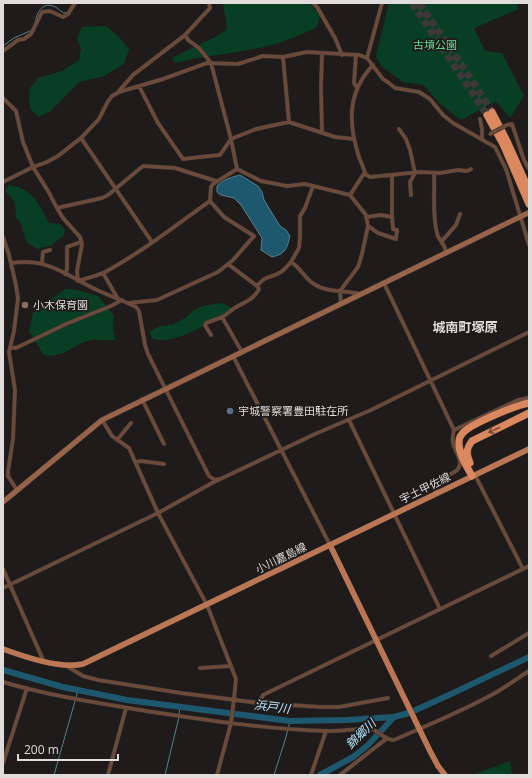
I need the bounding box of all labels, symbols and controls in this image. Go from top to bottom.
park label: 古墳公園 [413,37,457,52]
place label: 小木保育園 [33,297,88,312]
marker: 小木保育園 [20,300,30,310]
district label: 城南町塚原 [432,318,498,336]
place label: 宇城警察署豊田駐在所 [238,403,349,418]
marker: 宇城警察署豊田駐在所 [225,406,235,416]
one-way arrow [488,427,500,434]
street label: 宇土甲佐線 [397,469,453,506]
street label: 小川嘉島線 [253,539,309,576]
water label: 浜戸川 [253,696,293,717]
water label: 錦郷川 [342,714,381,752]
scale bar [18,736,118,762]
text: 200 m [24,741,59,758]

